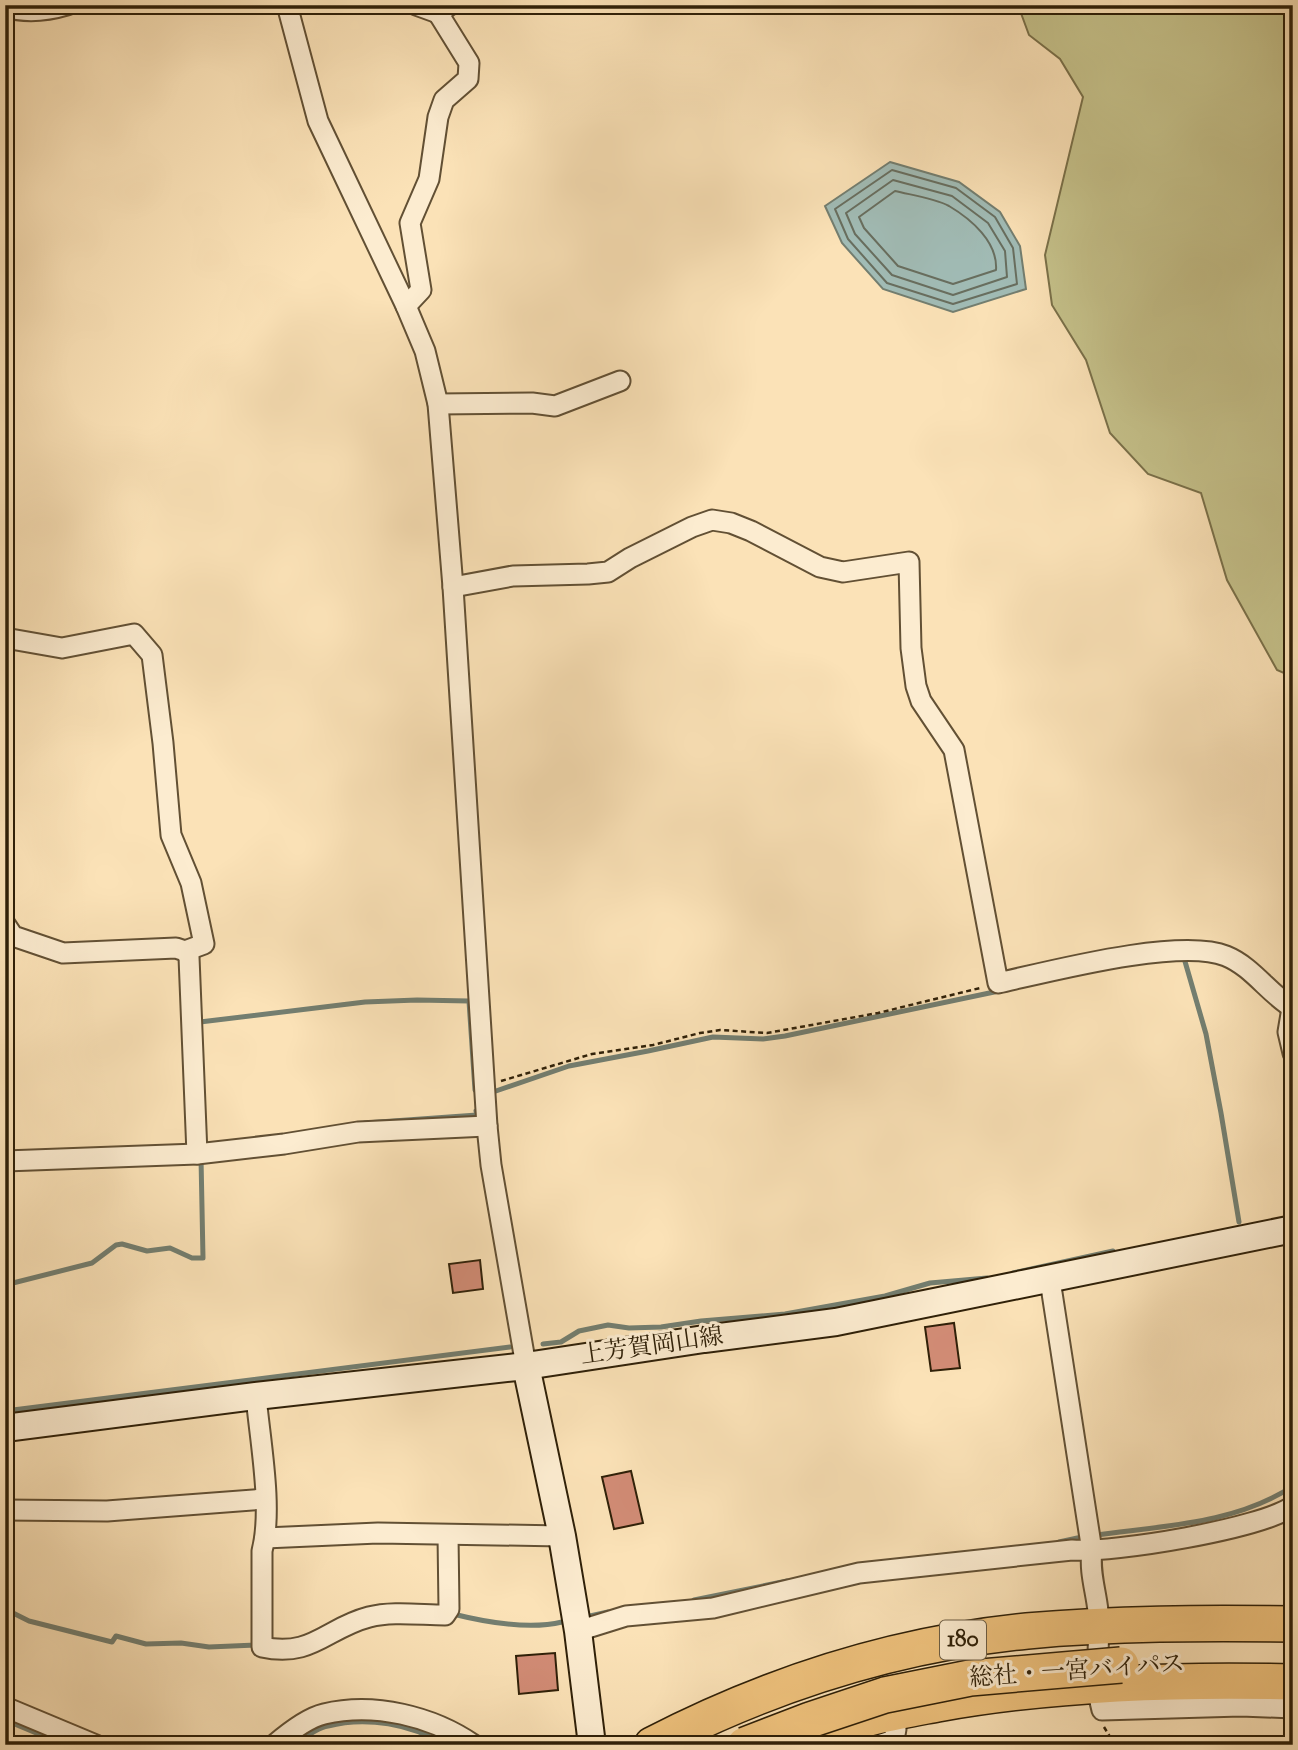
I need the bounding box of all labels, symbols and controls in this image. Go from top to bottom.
street label: 上芳賀岡山線 [578,1320,726,1374]
road number: 180 [940,1620,986,1660]
street label: 総社・一宮バイパス [968,1648,1186,1696]

